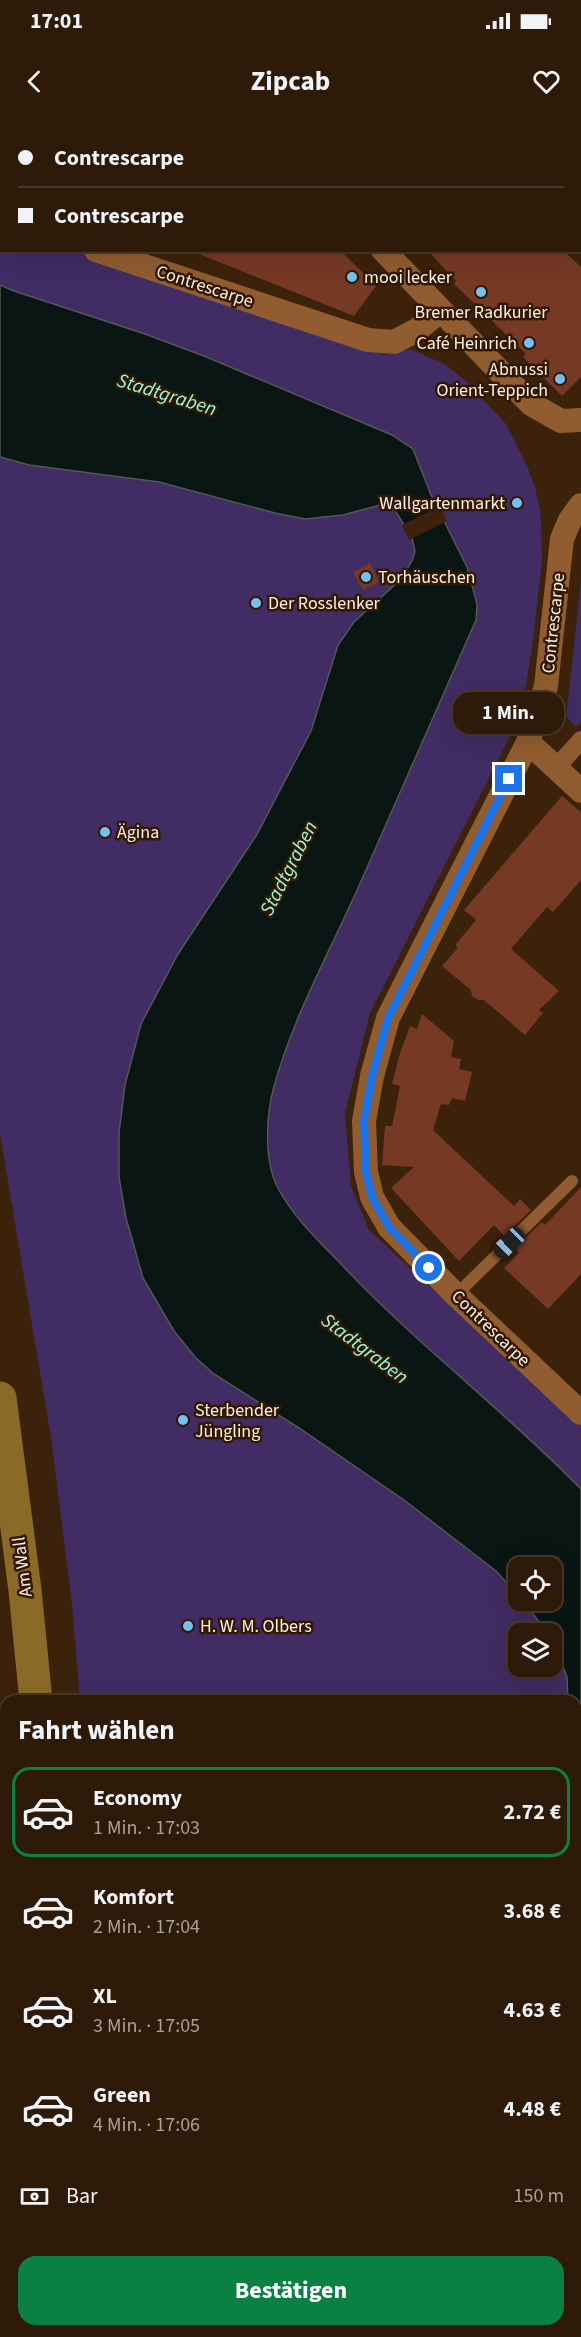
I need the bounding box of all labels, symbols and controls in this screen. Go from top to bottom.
text: 17:01 [30,5,83,37]
text: Zipcab [251,62,330,101]
icon: back [18,65,51,98]
icon: heart [530,65,563,98]
text: Contrescarpe [54,142,184,174]
text: Contrescarpe [54,200,184,232]
street label: Contrescarpe [153,259,257,314]
place label: mooi lecker [364,265,453,290]
marker: mooi lecker [345,270,359,284]
marker: Bremer Radkurier [474,285,488,299]
place label: Bremer Radkurier [415,300,548,325]
place label: Café Heinrich [416,331,517,356]
marker: Café Heinrich [522,336,536,350]
place label: Abnussi Orient-Teppich [436,357,548,403]
water label: Stadtgraben [113,367,220,423]
marker: Abnussi Orient-Teppich [553,372,567,386]
place label: Wallgartenmarkt [379,491,505,516]
marker: Wallgartenmarkt [510,496,524,510]
place label: Torhäuschen [378,565,475,590]
marker: Torhäuschen [359,570,373,584]
street label: Contrescarpe [536,572,571,674]
place label: Der Rosslenker [268,591,381,616]
marker: Der Rosslenker [249,596,263,610]
callout: 1 Min. [454,692,564,734]
text: 1 Min. [482,699,535,727]
route end [495,765,522,792]
water label: Stadtgraben [253,816,325,921]
place label: Ägina [117,820,159,845]
marker: Ägina [98,825,112,839]
car [490,1224,528,1262]
route start [415,1254,442,1281]
street label: Contrescarpe [446,1284,536,1372]
water label: Stadtgraben [315,1307,414,1391]
place label: Sterbender Jüngling [195,1398,280,1444]
marker: Sterbender Jüngling [176,1413,190,1427]
street label: Am Wall [6,1535,39,1598]
map controls [508,1557,562,1677]
button: locate [508,1557,562,1611]
place label: H. W. M. Olbers [200,1614,312,1639]
marker: H. W. M. Olbers [181,1619,195,1633]
button: layers [508,1623,562,1677]
text: Fahrt wählen [18,1711,175,1750]
text: Economy [93,1782,182,1814]
icon: car [21,1785,75,1839]
text: 2.72 € [504,1796,561,1828]
text: 1 Min. · 17:03 [93,1814,200,1842]
text: Komfort [93,1881,174,1913]
icon: car [21,1884,75,1938]
text: 3.68 € [504,1895,561,1927]
text: 2 Min. · 17:04 [93,1913,200,1941]
text: XL [93,1980,117,2012]
icon: car [21,1983,75,2037]
text: 4.63 € [504,1994,561,2026]
text: 3 Min. · 17:05 [93,2012,200,2040]
text: Green [93,2079,151,2111]
icon: car [21,2082,75,2136]
text: 4.48 € [504,2093,561,2125]
text: 4 Min. · 17:06 [93,2111,200,2139]
icon: cash [18,2180,51,2213]
text: Bar [66,2180,98,2212]
text: 150 m [514,2182,564,2210]
button: Bestätigen [18,2256,564,2325]

